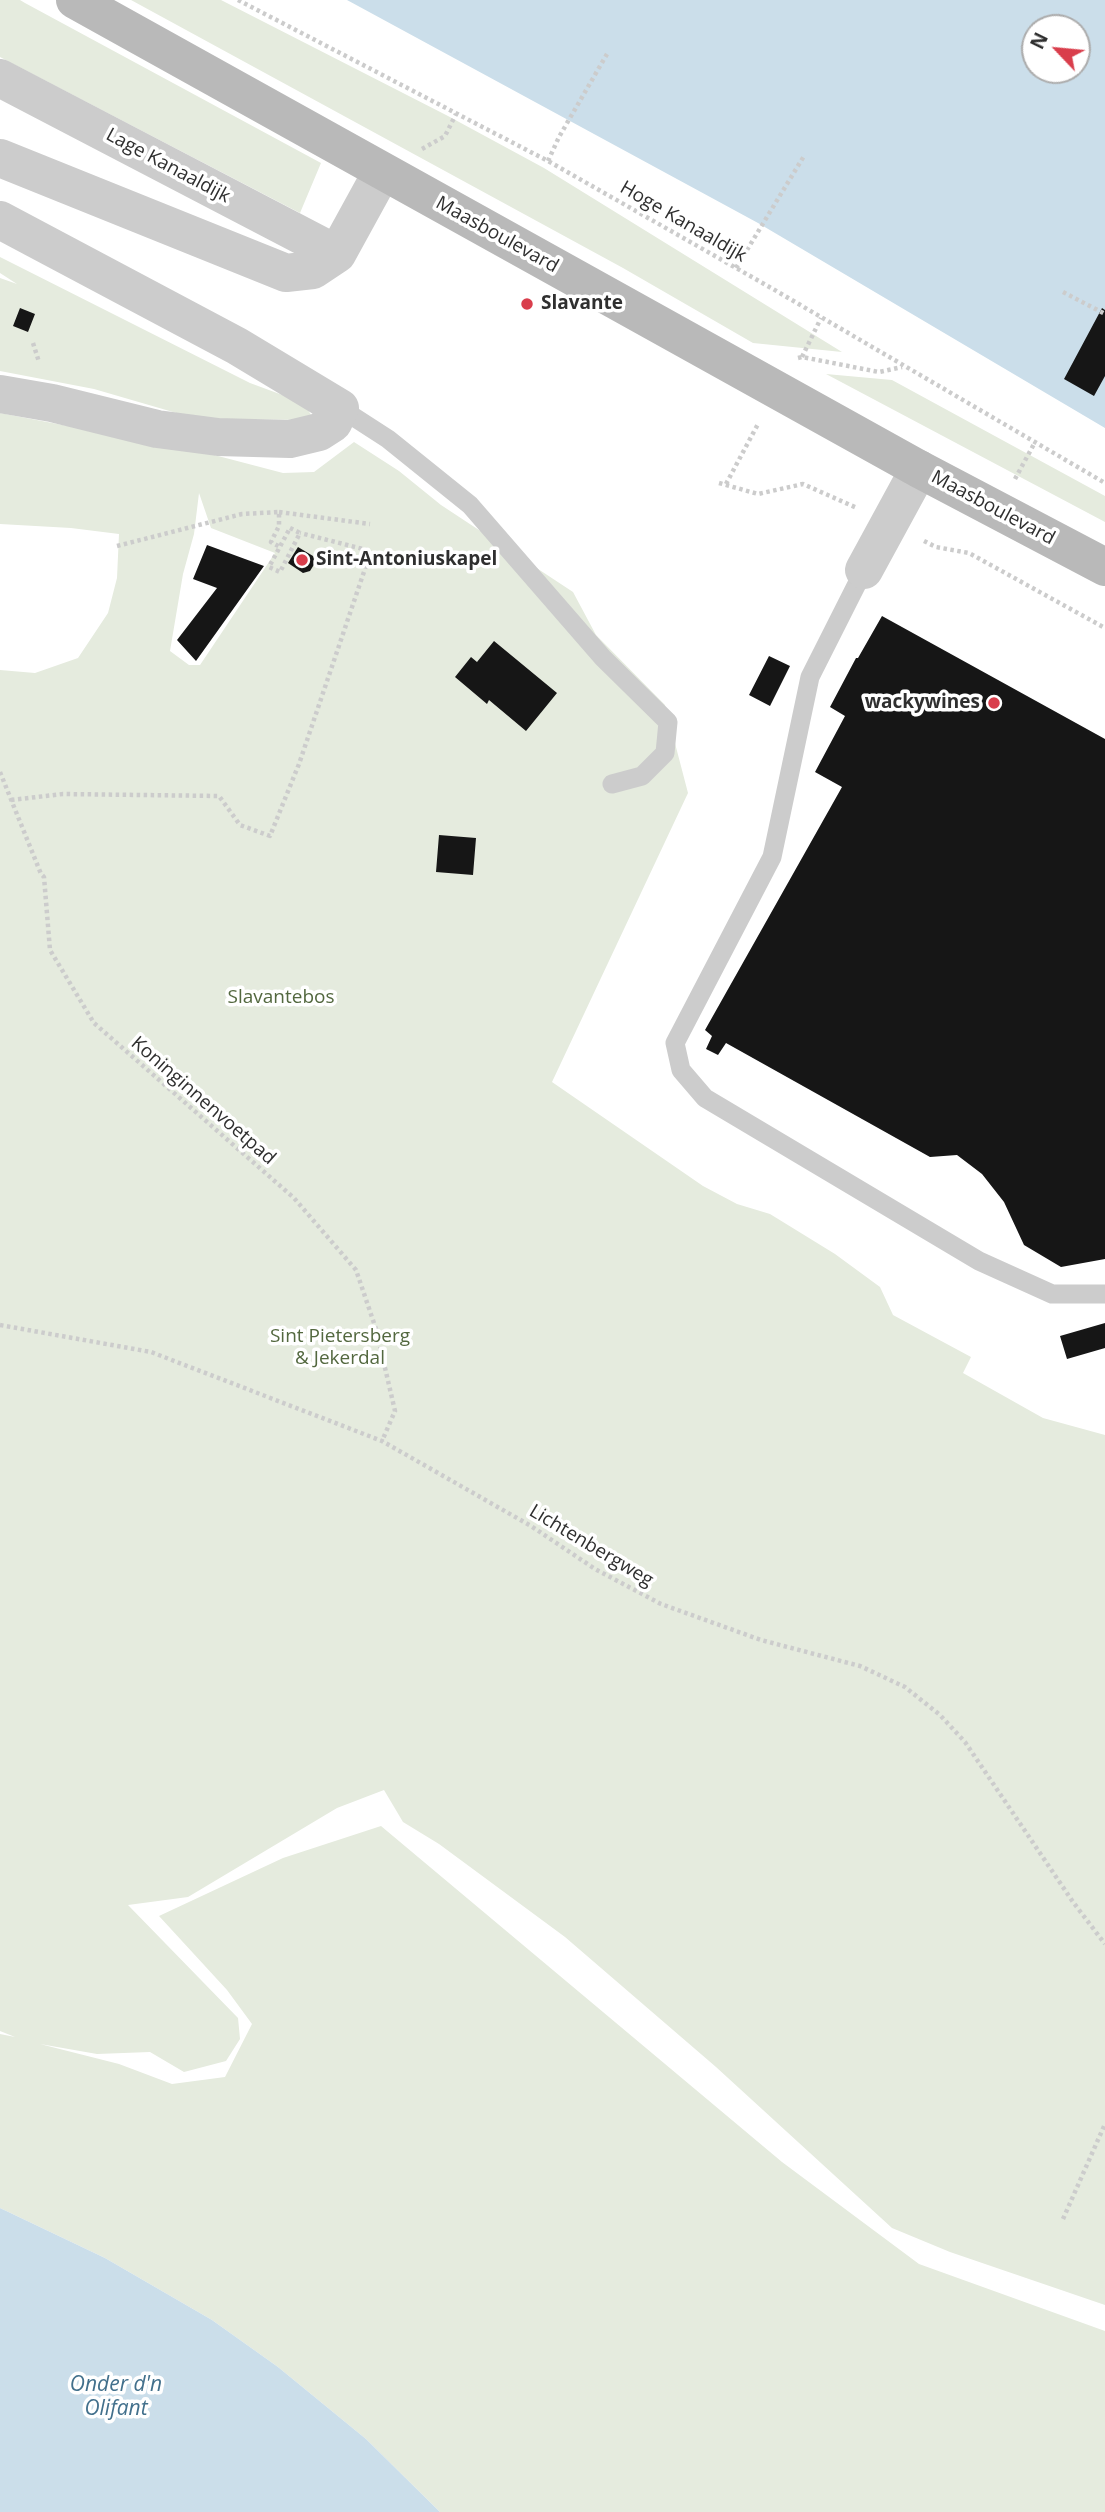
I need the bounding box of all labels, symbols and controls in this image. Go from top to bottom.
north arrow [1021,14,1091,84]
text: N [1024,28,1054,53]
street label: Lage Kanaaldijk [102,124,234,208]
street label: Hoge Kanaaldijk [616,177,750,267]
street label: Maasboulevard [432,192,562,278]
place label: Slavante [541,293,623,315]
marker: Slavante [519,296,535,312]
street label: Maasboulevard [927,466,1059,550]
place label: Sint-Antoniuskapel [316,549,497,571]
marker: Sint-Antoniuskapel [294,552,310,568]
place label: wackywines [865,692,980,714]
marker: wackywines [986,695,1002,711]
park label: Slavantebos [227,987,335,1009]
street label: Koninginnenvoetpad [126,1032,280,1170]
park label: Sint Pietersberg & Jekerdal [270,1326,410,1370]
street label: Lichtenbergweg [525,1500,657,1592]
water label: Onder d'n Olifant [70,2372,162,2422]

